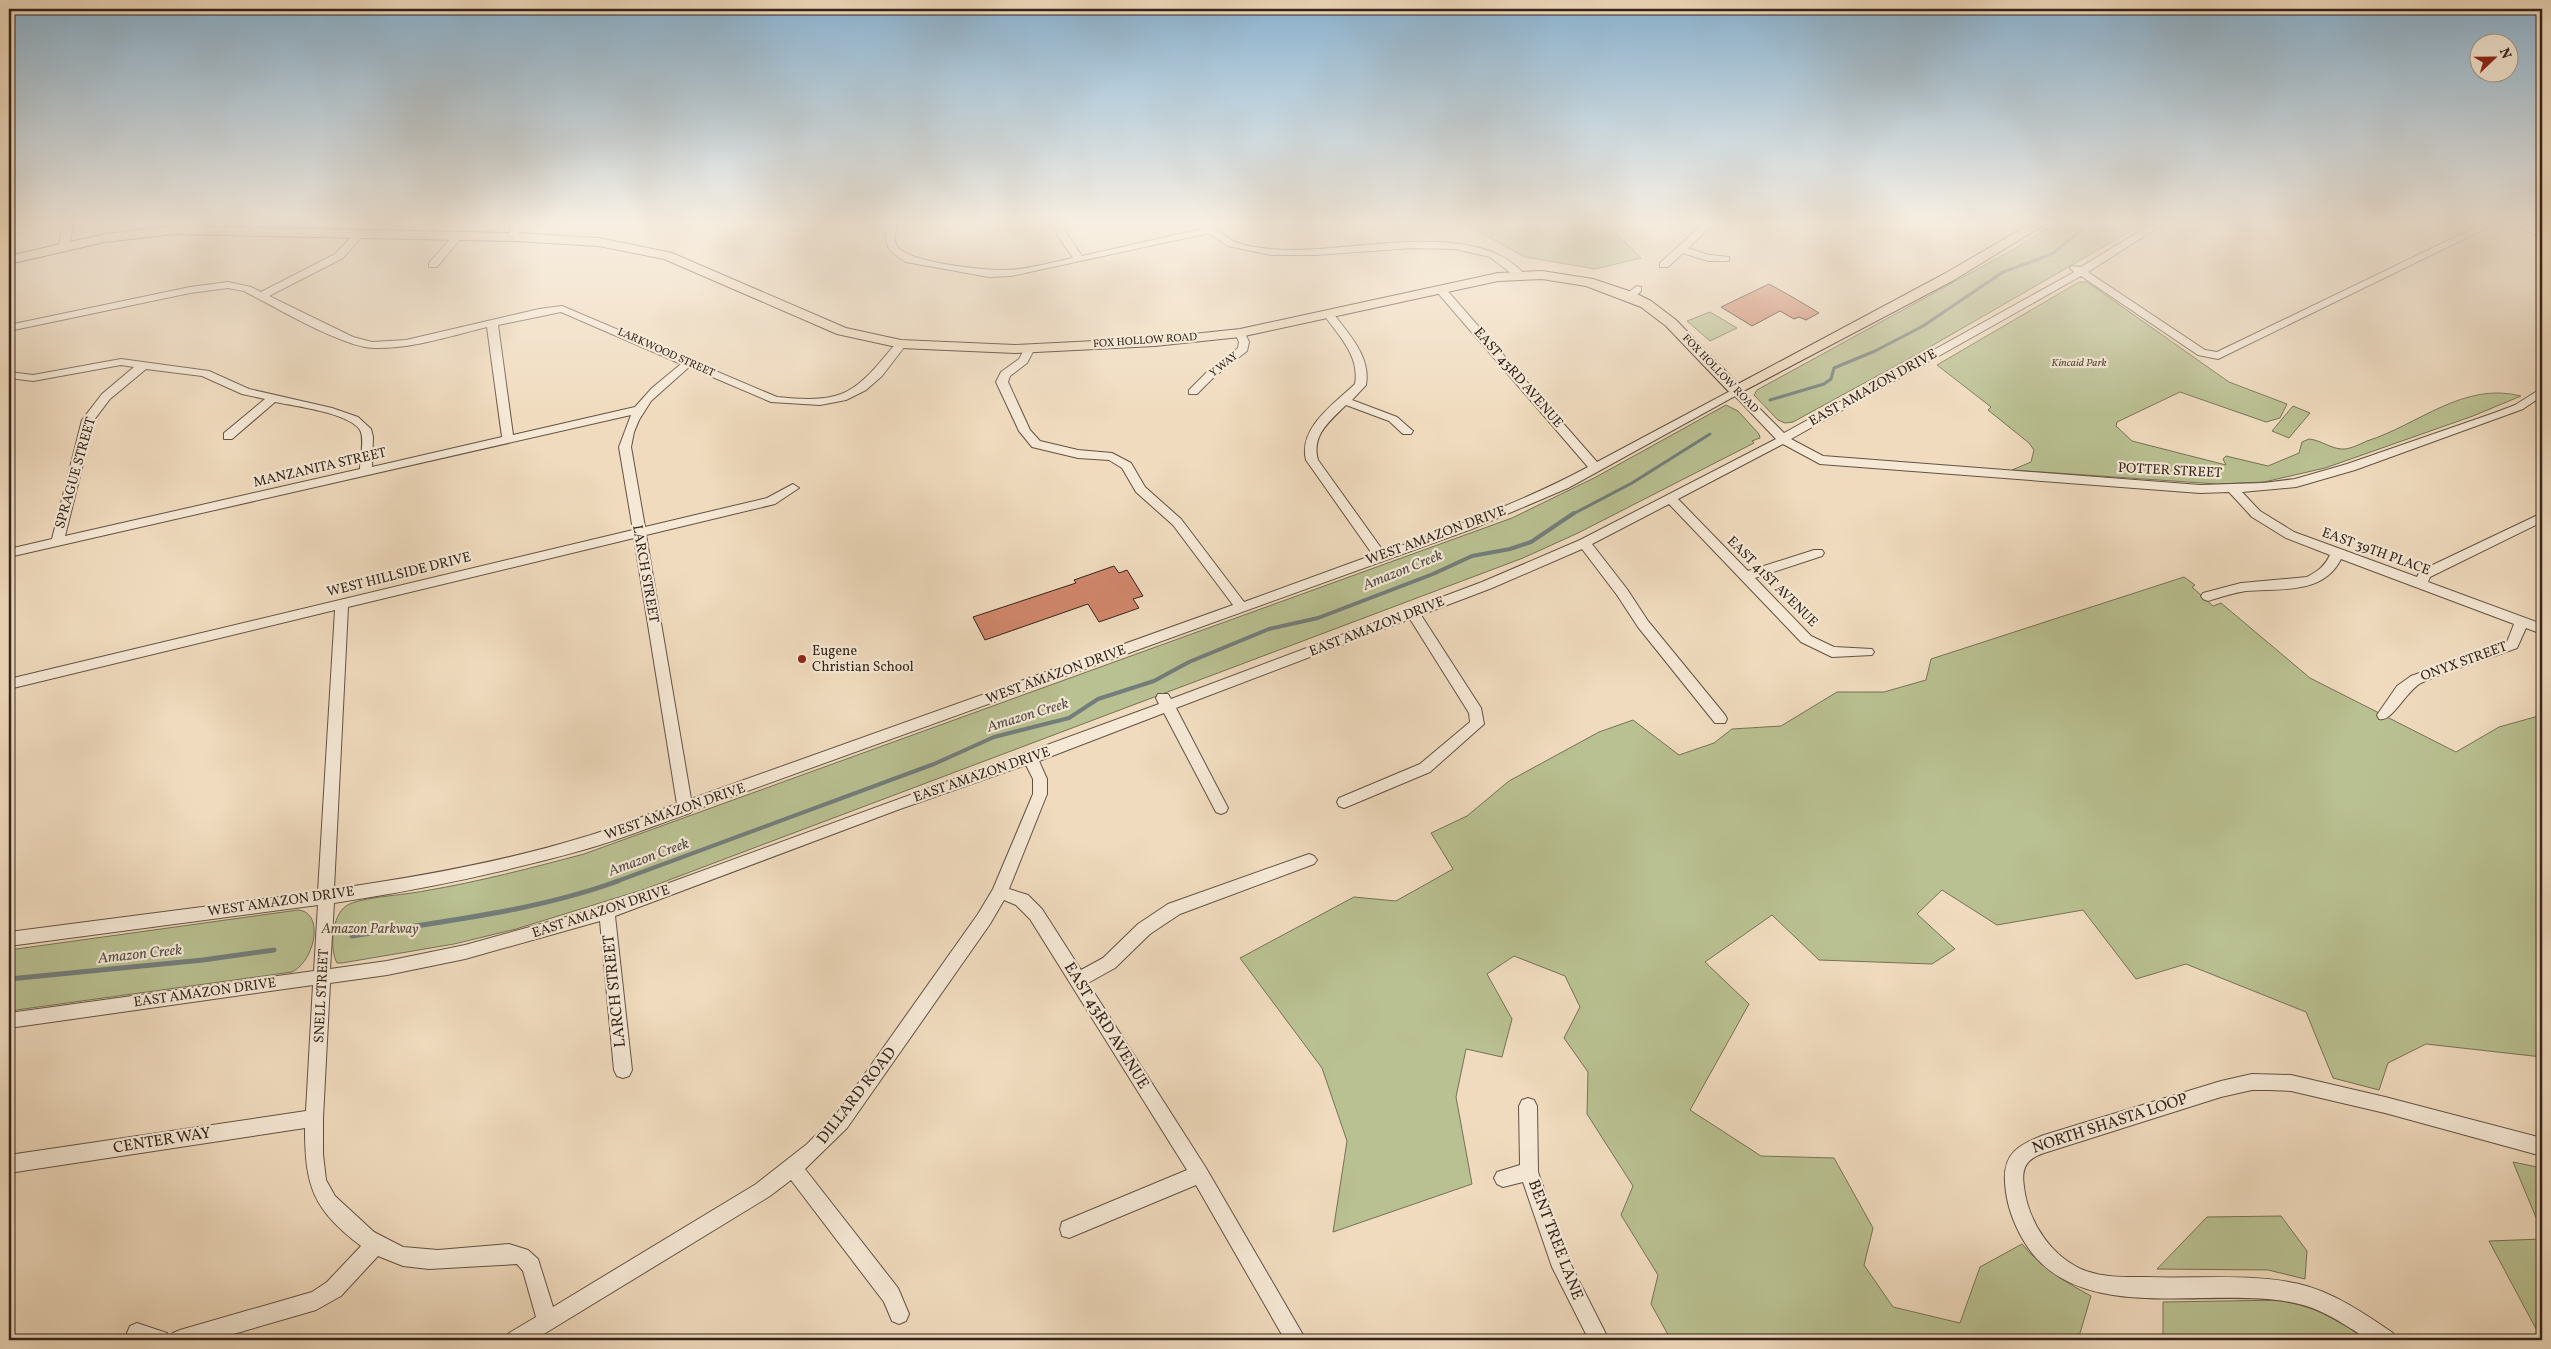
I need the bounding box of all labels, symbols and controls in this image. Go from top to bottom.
north arrow [2468,32,2518,82]
text: N [2494,45,2515,62]
street label: EAST 43RD AVENUE [1469,324,1567,432]
street label: LARKWOOD STREET [615,325,717,381]
street label: FOX HOLLOW ROAD [1092,330,1198,352]
street label: FOX HOLLOW ROAD [1678,331,1762,417]
street label: EAST AMAZON DRIVE [1806,345,1940,431]
street label: Y WAY [1207,349,1241,381]
park label: Kincaid Park [2051,356,2107,371]
street label: SPRAGUE STREET [51,415,101,531]
street label: MANZANITA STREET [252,443,388,493]
street label: POTTER STREET [2117,459,2223,483]
street label: WEST AMAZON DRIVE [1363,502,1509,570]
street label: LARCH STREET [627,524,663,624]
street label: EAST 39TH PLACE [2319,524,2433,580]
street label: EAST 41ST AVENUE [1722,532,1822,632]
water label: Amazon Creek [1359,545,1446,597]
street label: WEST HILLSIDE DRIVE [325,548,473,602]
street label: EAST AMAZON DRIVE [1307,592,1447,662]
street label: ONYX STREET [2418,638,2510,686]
street label: WEST AMAZON DRIVE [983,641,1129,709]
place label: Eugene Christian School [812,642,914,677]
marker: Eugene Christian School [796,653,808,665]
water label: Amazon Creek [984,694,1071,739]
street label: EAST AMAZON DRIVE [911,743,1053,807]
street label: WEST AMAZON DRIVE [602,779,748,845]
water label: Amazon Creek [605,834,692,883]
street label: EAST AMAZON DRIVE [530,881,672,943]
street label: WEST AMAZON DRIVE [206,882,356,922]
park label: Amazon Parkway [320,920,419,939]
street label: LARCH STREET [598,934,632,1048]
water label: Amazon Creek [96,940,183,970]
street label: SNELL STREET [310,948,334,1044]
street label: EAST 43RD AVENUE [1058,958,1154,1094]
street label: EAST AMAZON DRIVE [133,974,277,1012]
street label: DILLARD ROAD [812,1043,902,1149]
street label: NORTH SHASTA LOOP [2029,1088,2191,1160]
street label: CENTER WAY [112,1122,212,1160]
street label: BENT TREE LANE [1522,1177,1588,1303]

